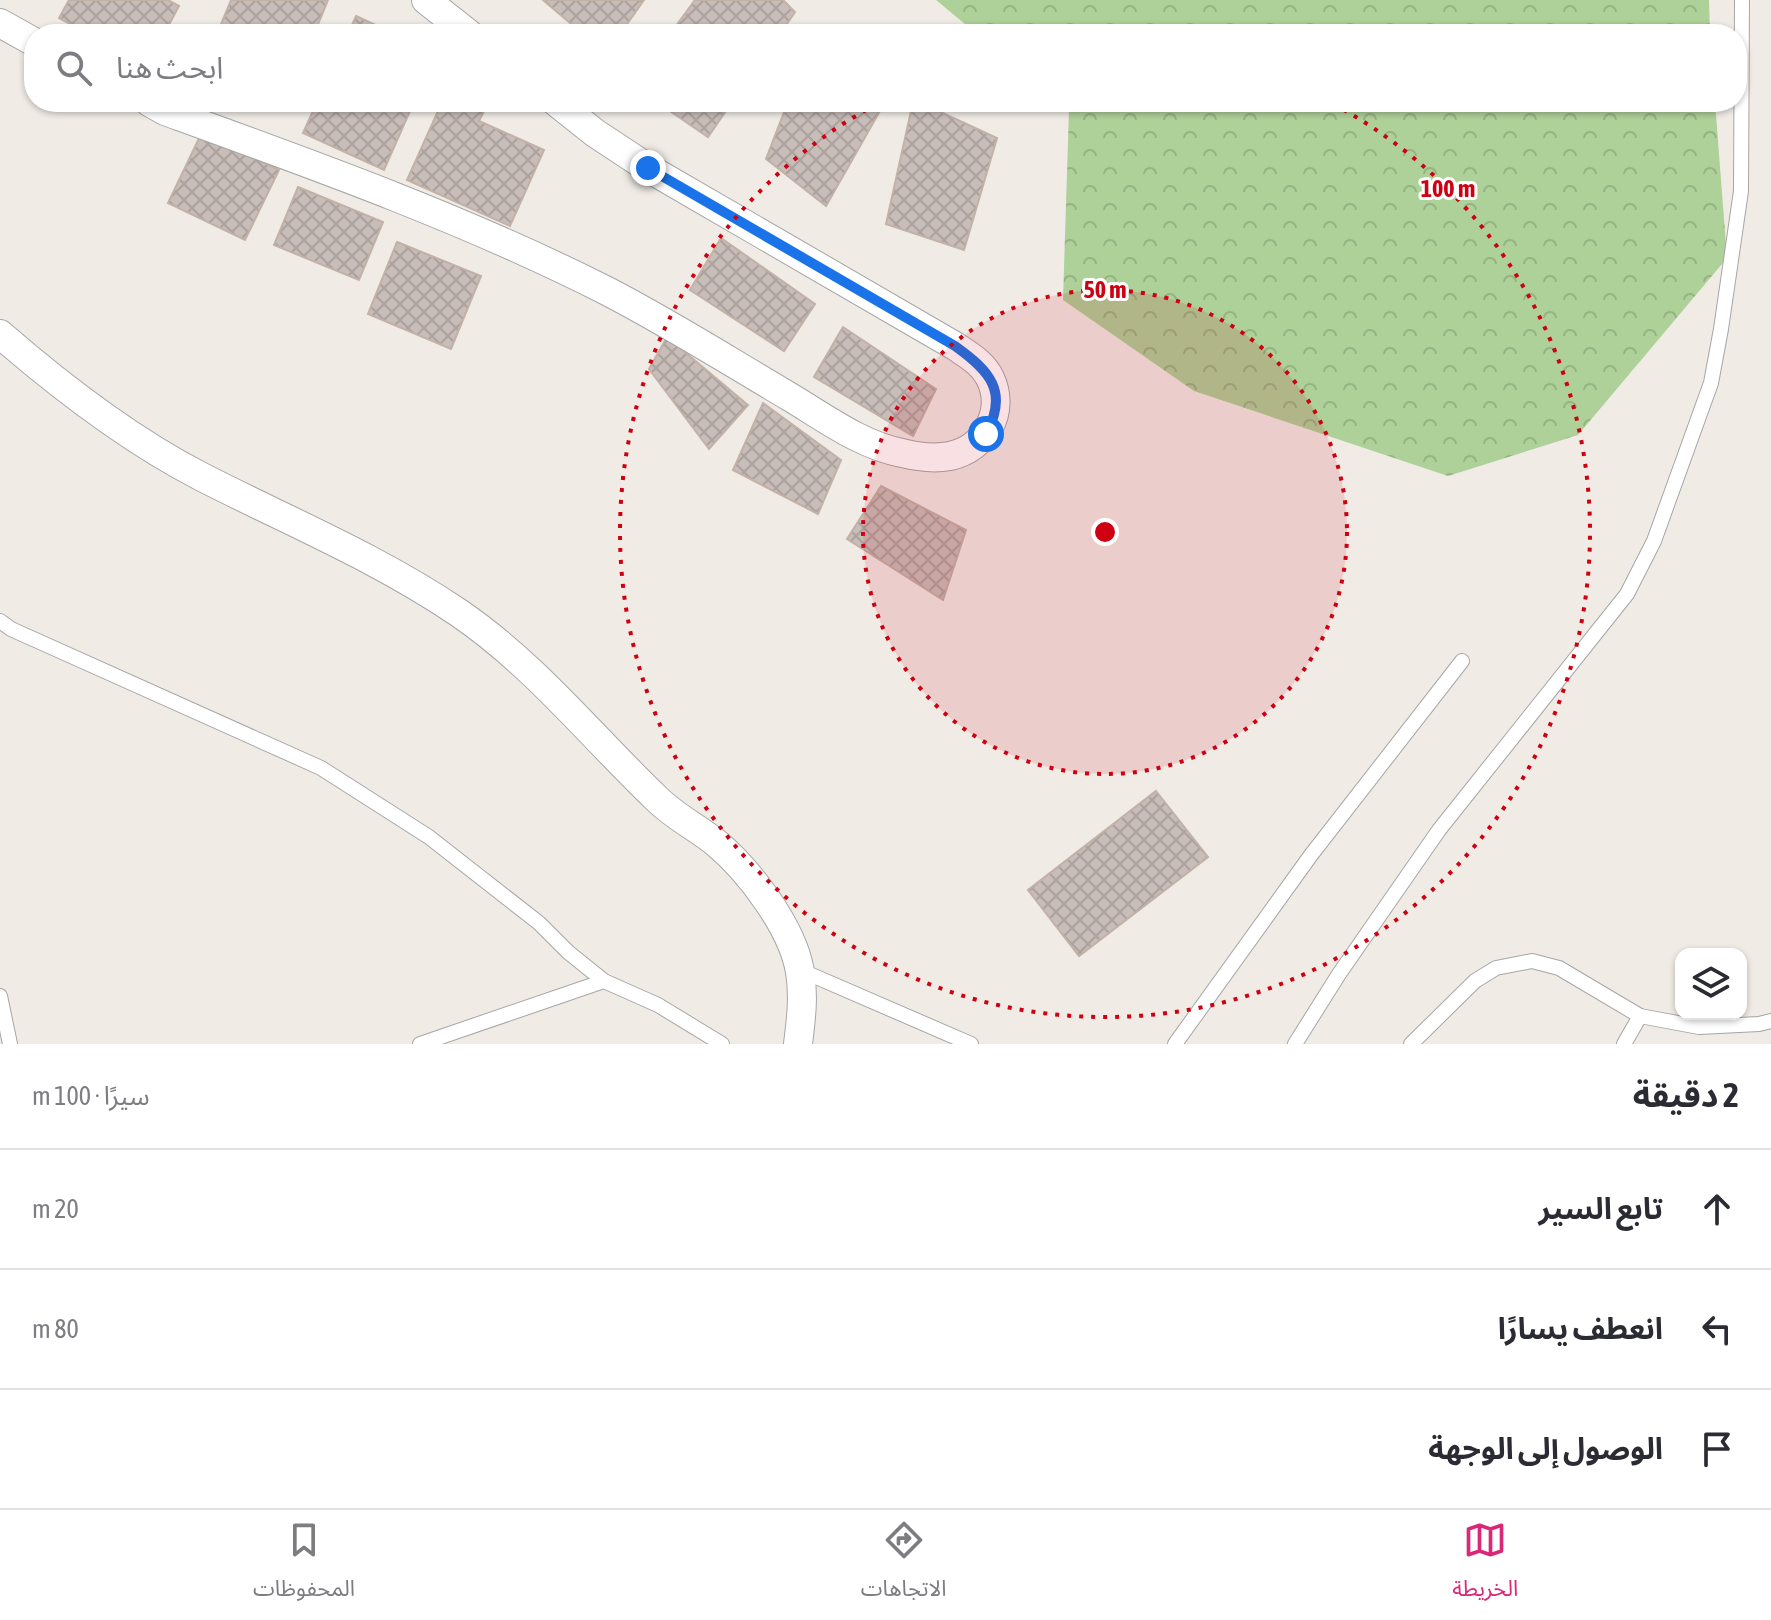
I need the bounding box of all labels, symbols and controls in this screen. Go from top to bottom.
search box [24,24,1747,112]
icon: search [52,46,96,90]
text: ابحث هنا [116,50,223,84]
route end [630,150,666,186]
text: 100 m [1421,175,1475,202]
text: 50 m [1083,276,1127,303]
route start [968,416,1004,452]
centre of rings [1091,518,1119,546]
map controls [1675,948,1747,1020]
button: layers [1675,948,1747,1020]
text: 2 دقيقة [1633,1075,1739,1114]
text: سيرًا · 100 m [32,1081,150,1111]
icon: ahead [1695,1187,1739,1231]
text: تابع السير [1539,1191,1663,1225]
text: 20 m [32,1194,79,1224]
icon: left [1695,1307,1739,1351]
text: انعطف يسارًا [1498,1311,1663,1345]
text: 80 m [32,1314,79,1344]
icon: arrive [1695,1427,1739,1471]
text: الوصول إلى الوجهة [1428,1431,1663,1465]
tab: المحفوظات [253,1518,355,1612]
tab: الاتجاهات [861,1518,947,1612]
tab: الخريطة [1452,1518,1518,1612]

